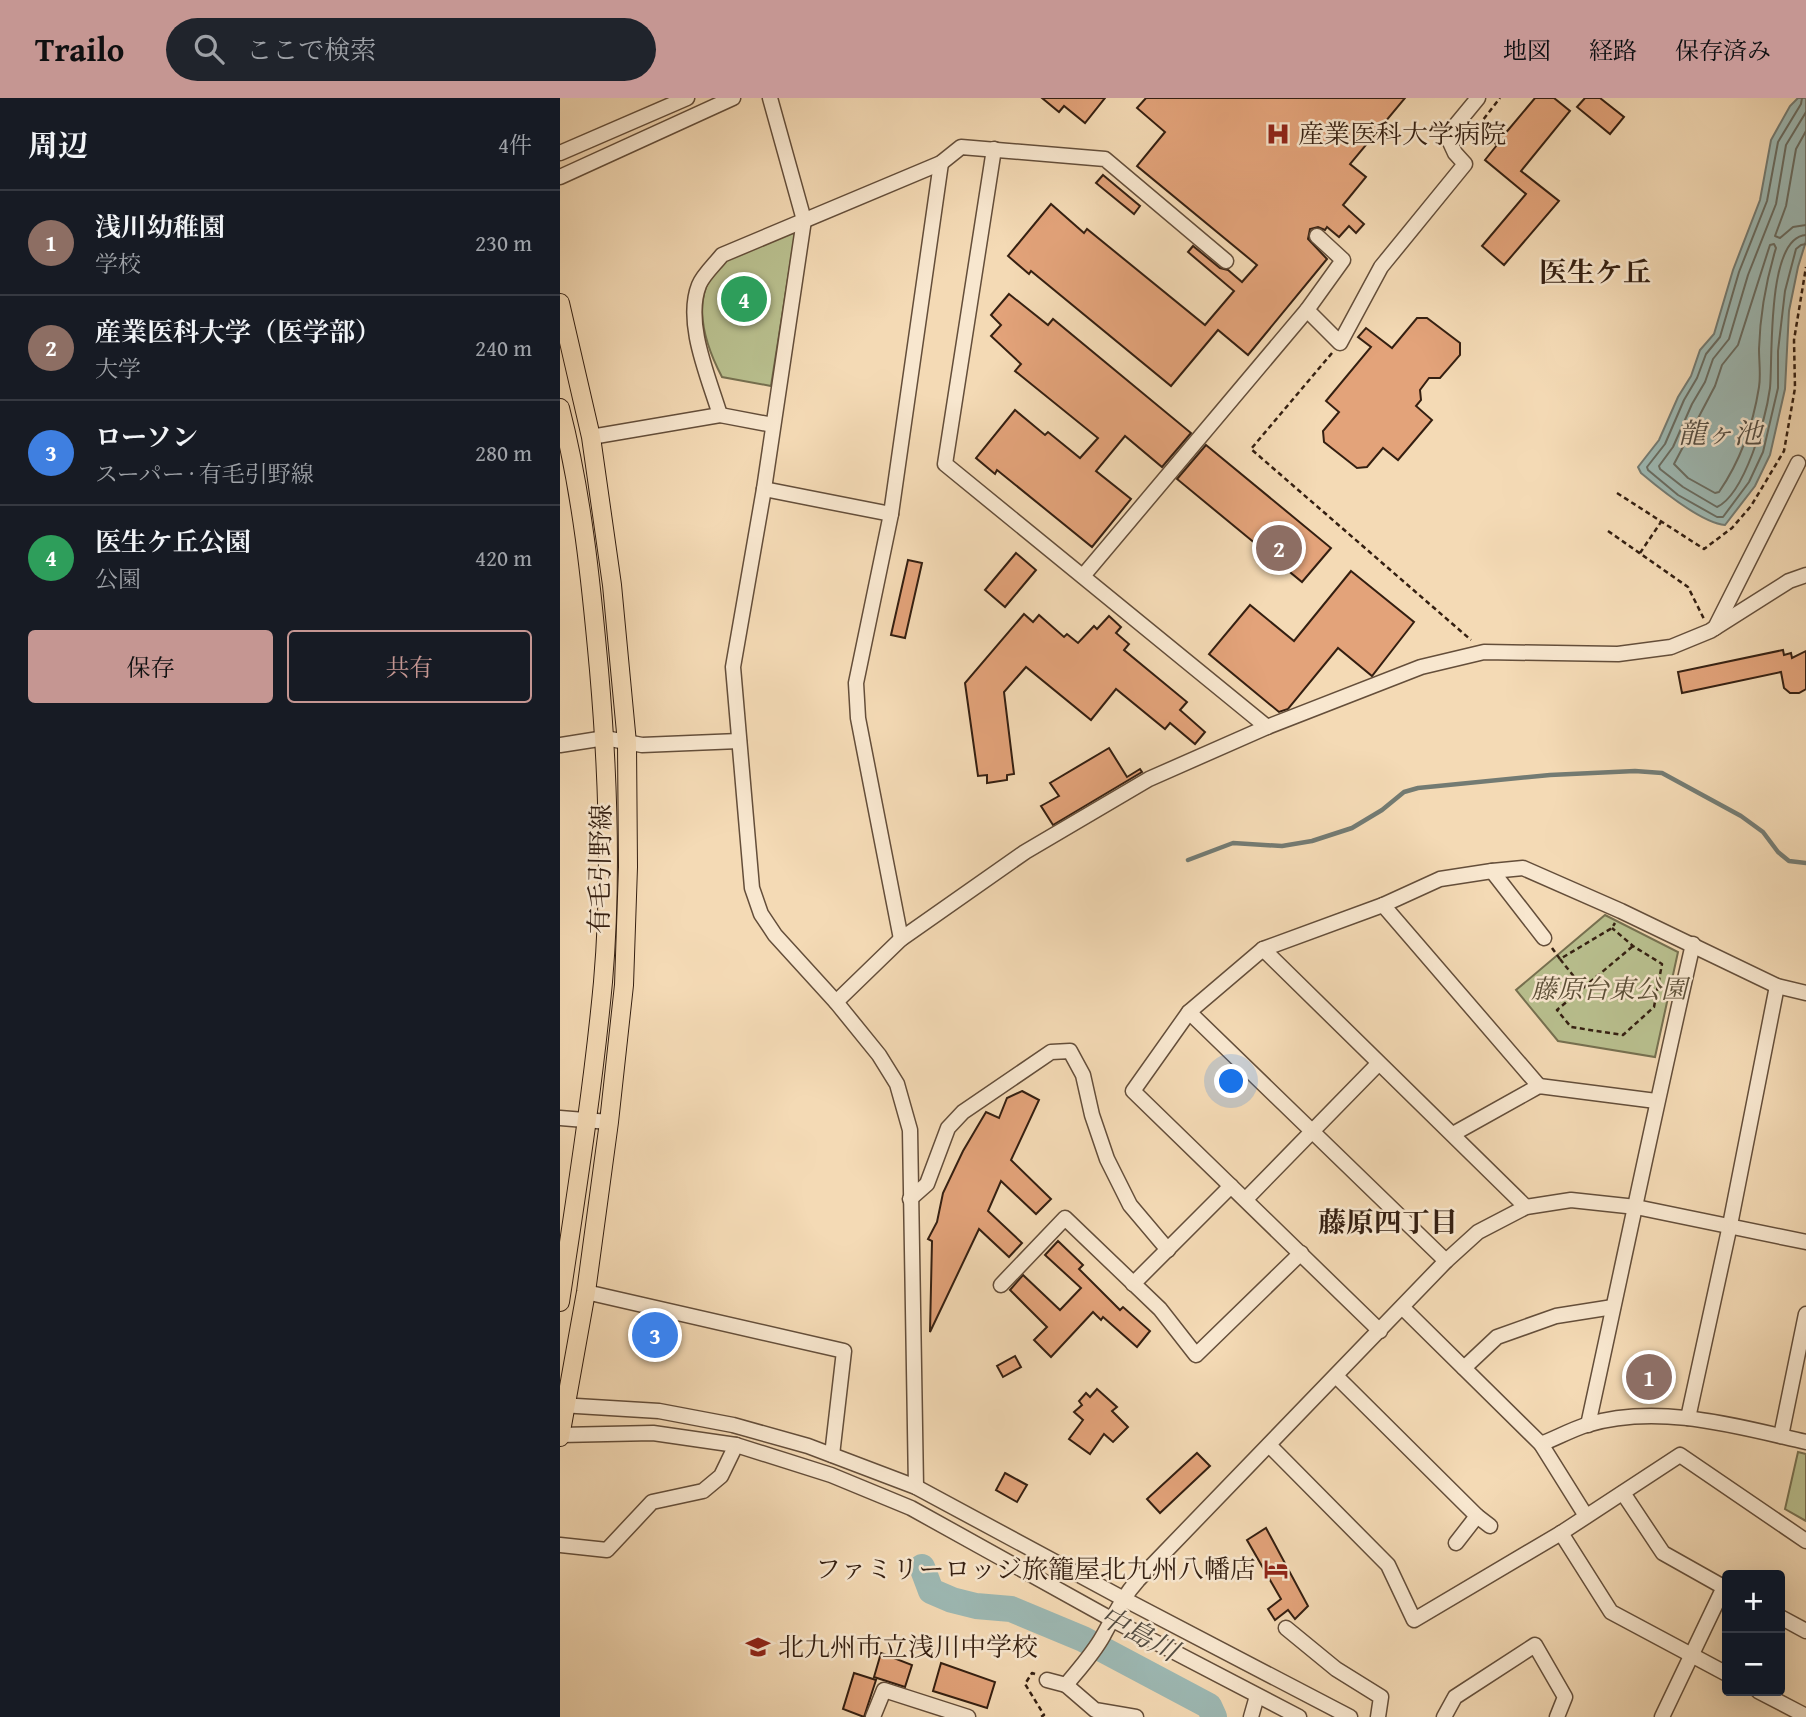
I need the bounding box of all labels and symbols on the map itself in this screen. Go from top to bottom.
place label: 産業医科大学病院 [1298,114,1506,153]
hospital icon: 産業医科大学病院 [1264,120,1292,148]
district label: 医生ケ丘 [1539,251,1651,292]
pin: 4 [721,273,767,325]
water label: 龍ヶ池 [1678,412,1765,453]
pin: 2 [1256,522,1302,574]
street label: 有毛引野線 [579,804,620,934]
park label: 藤原台東公園 [1531,969,1691,1008]
your location [1214,1064,1248,1098]
district label: 藤原四丁目 [1318,1201,1458,1242]
pin: 3 [632,1309,678,1361]
pin: 1 [1626,1351,1672,1403]
place label: ファミリーロッジ旅籠屋北九州八幡店 [815,1549,1256,1588]
hotel icon: ファミリーロッジ旅籠屋北九州八幡店 [1262,1555,1290,1583]
water label: 中島川 [1093,1595,1189,1672]
place label: 北九州市立浅川中学校 [778,1627,1038,1666]
school or university icon: 北九州市立浅川中学校 [744,1633,772,1661]

